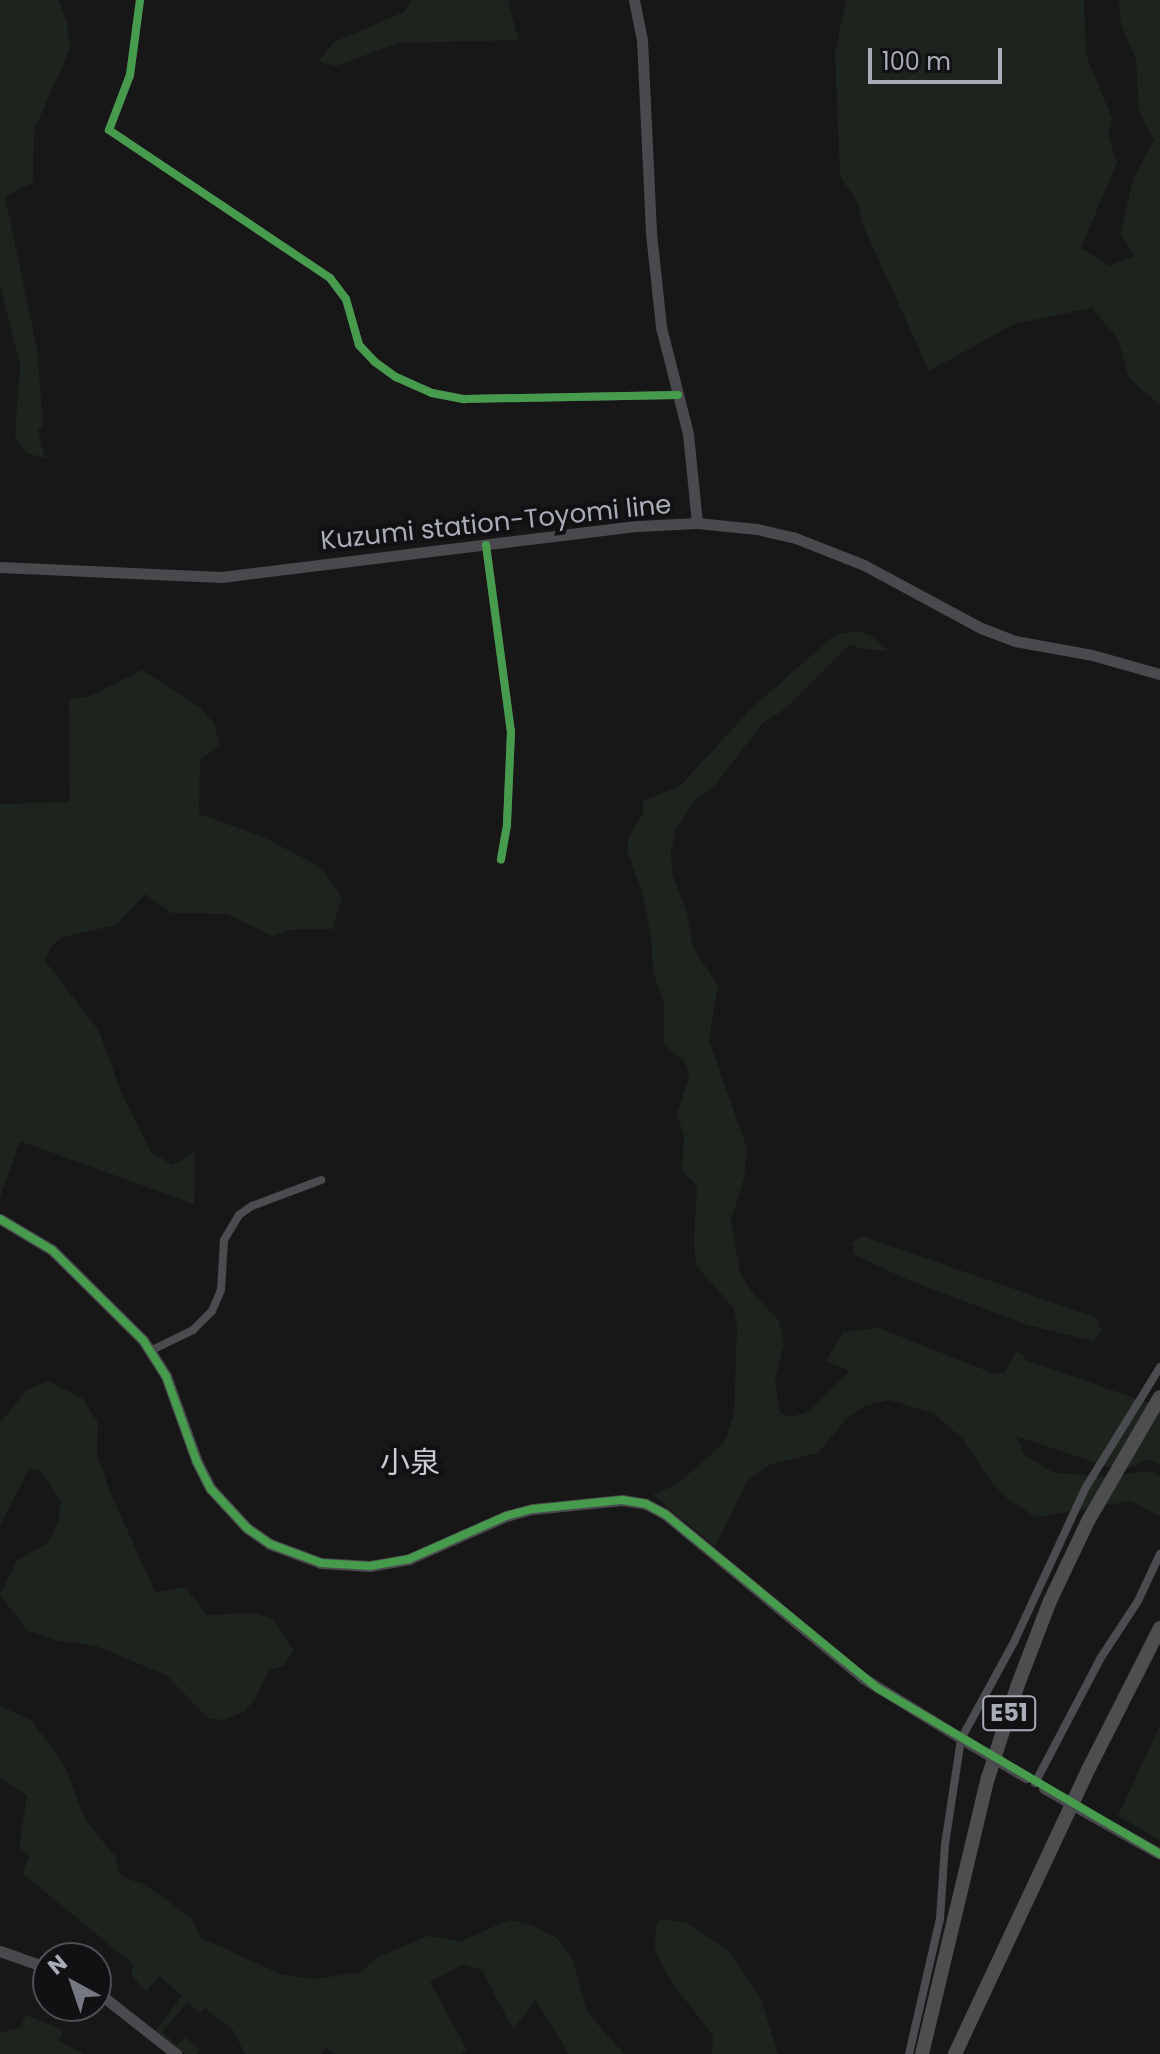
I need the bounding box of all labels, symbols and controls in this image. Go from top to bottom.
scale bar [872,32,1006,82]
text: 100 m [882,45,951,78]
street label: Kuzumi station-Toyomi line [319,489,673,557]
district label: 小泉 [380,1445,440,1481]
road number: E51 [981,1693,1037,1733]
north arrow [32,1942,112,2022]
text: N [41,1948,74,1982]

